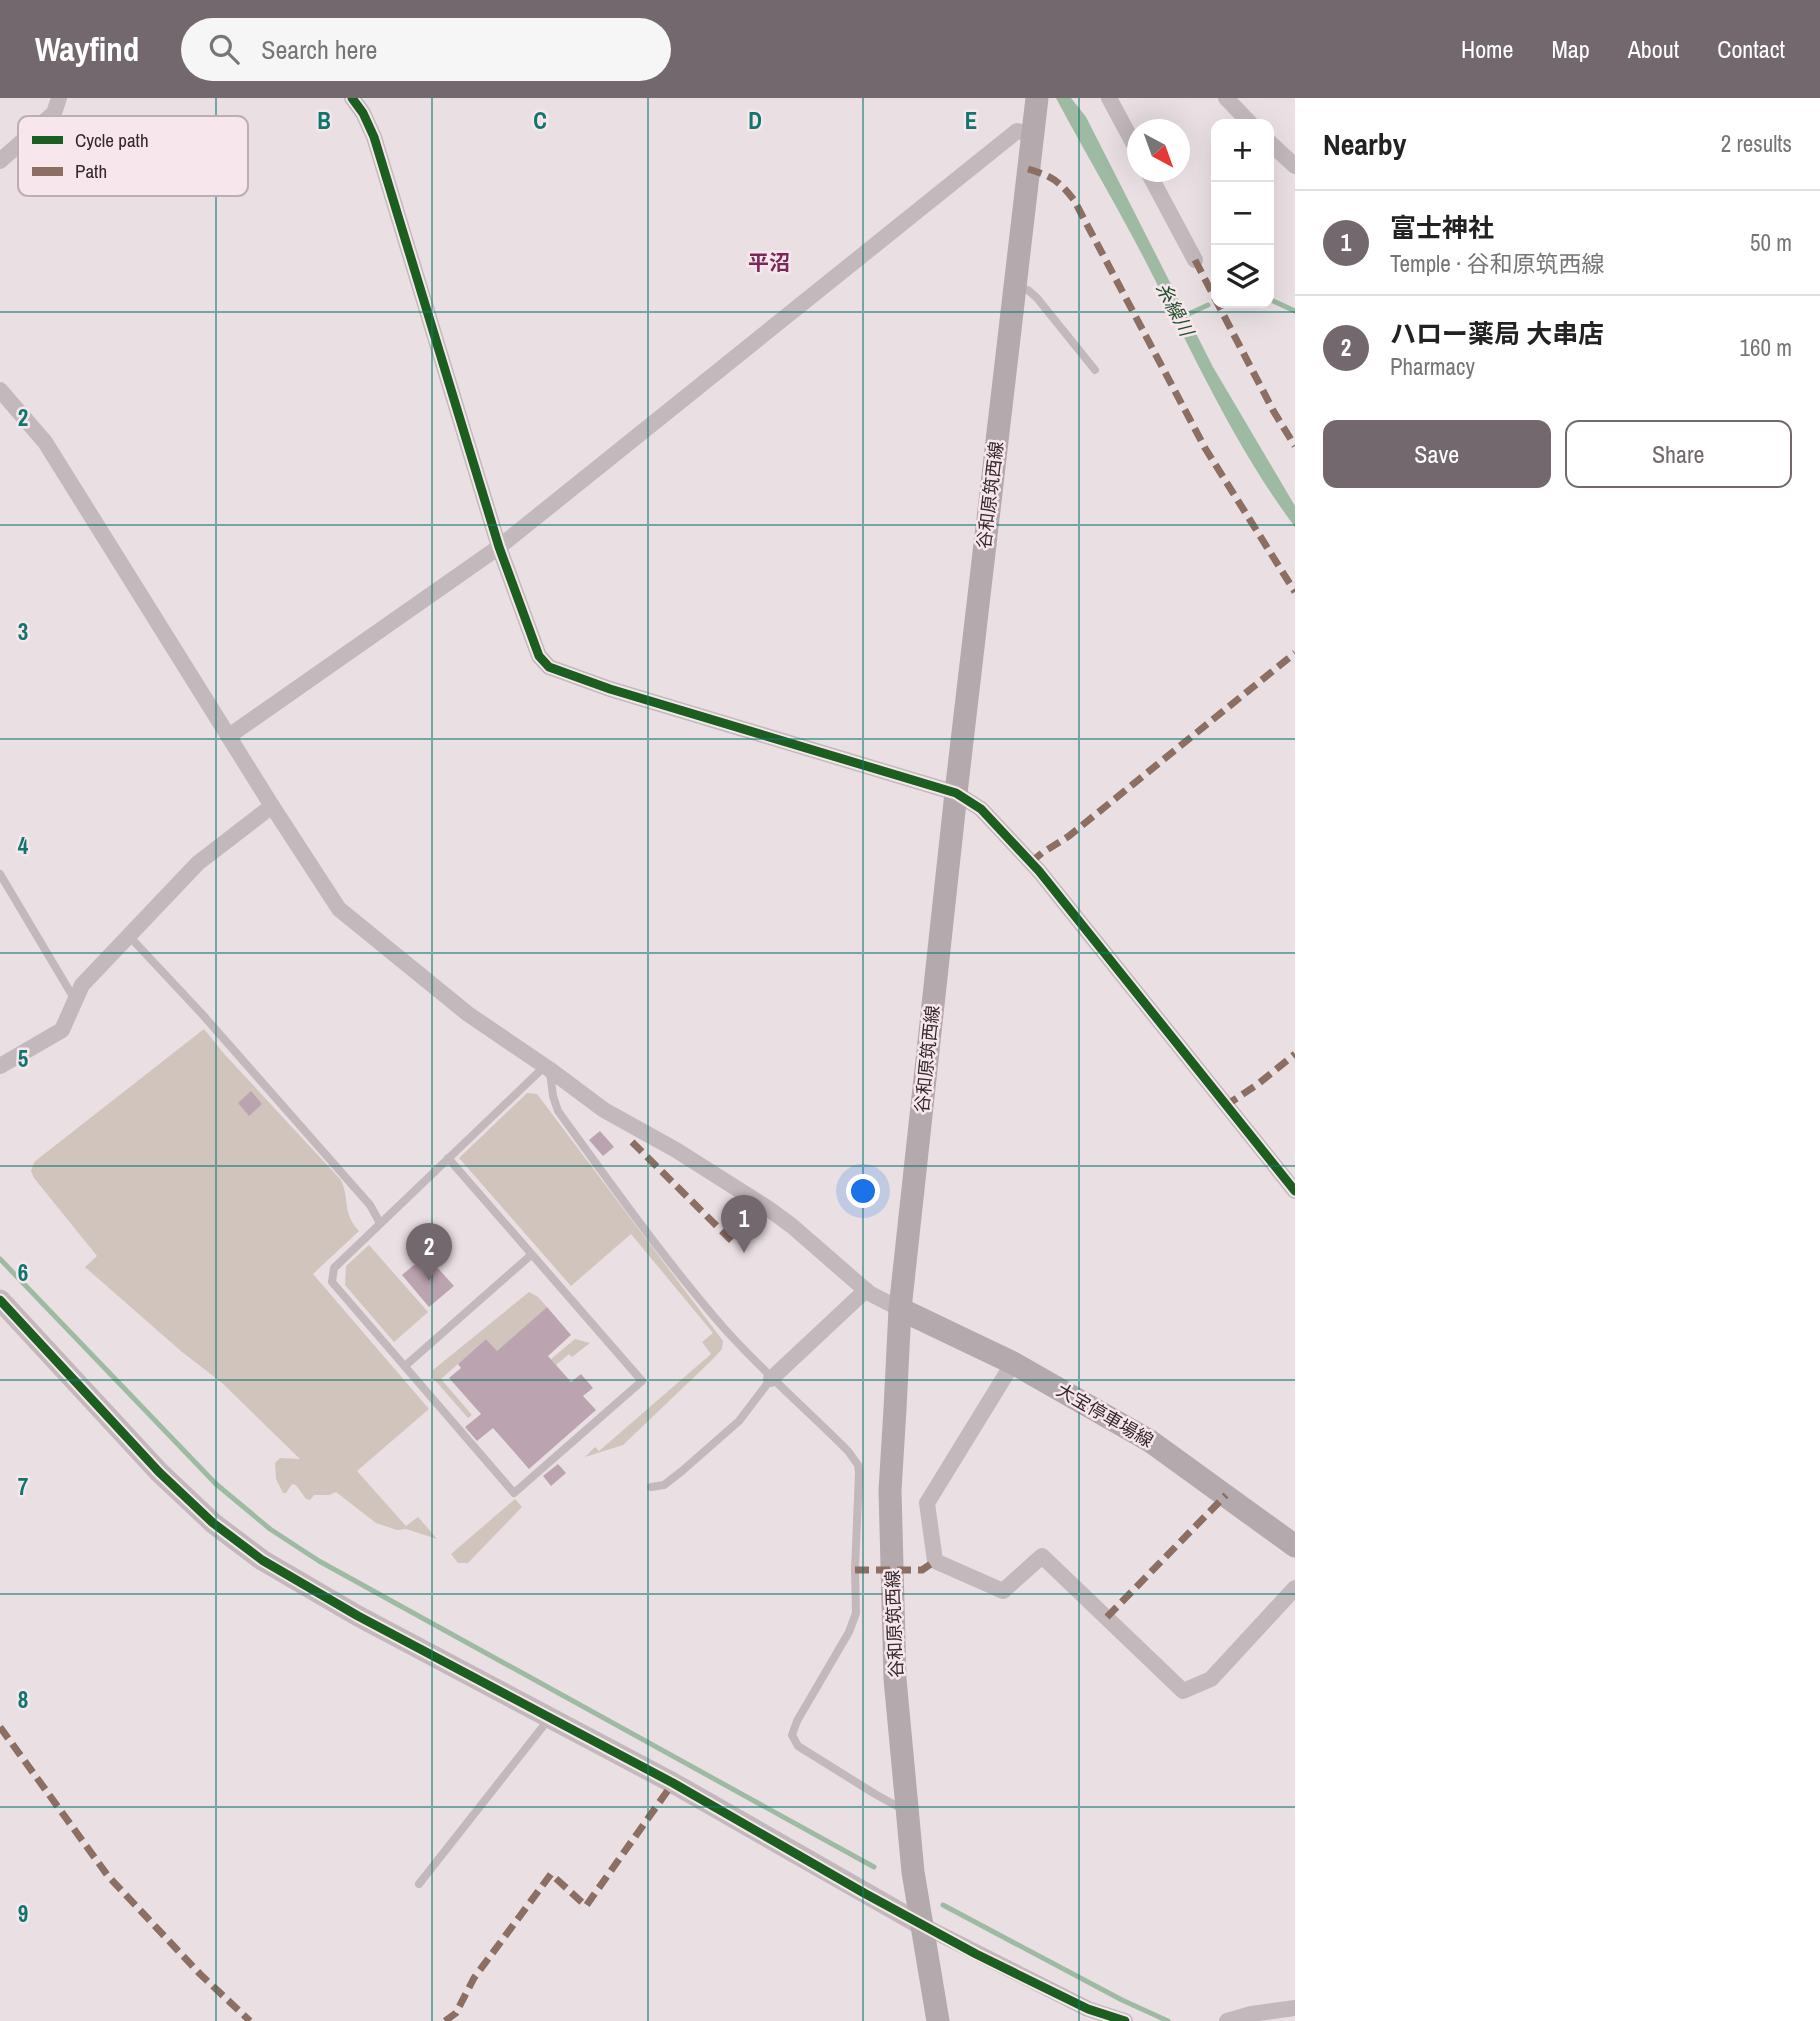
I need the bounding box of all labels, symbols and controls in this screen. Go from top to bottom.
search box [181,18,671,81]
text: Wayfind [35,27,139,71]
icon: search [205,30,243,68]
text: Search here [261,32,377,67]
text: Home [1461,33,1513,65]
text: Map [1551,33,1590,65]
text: About [1628,33,1679,65]
text: Contact [1717,33,1785,65]
text: B [317,105,331,136]
text: C [533,105,547,136]
text: D [748,105,762,136]
text: E [965,105,977,136]
legend [18,116,248,196]
north arrow [1127,119,1190,182]
map controls [1211,119,1274,308]
button: + [1211,119,1274,182]
text: Nearby [1323,124,1406,164]
text: Cycle path [75,127,149,153]
text: 2 results [1721,128,1792,159]
text: Path [75,158,107,184]
button: − [1211,182,1274,245]
text: 富士神社 [1390,210,1494,245]
text: 1 [1341,227,1351,258]
text: 50 m [1750,227,1792,258]
button: layers [1211,245,1274,308]
district label: 平沼 [748,248,790,277]
text: Temple · 谷和原筑西線 [1390,248,1605,279]
water label: 糸繰川 [1150,278,1201,342]
text: ハロー薬局 大串店 [1390,316,1604,351]
text: 2 [1341,332,1351,363]
text: 160 m [1740,332,1792,363]
text: Pharmacy [1390,351,1475,382]
text: 2 [18,402,28,433]
button: Save [1323,420,1551,488]
button: Share [1565,420,1792,488]
street label: 谷和原筑西線 [971,440,1009,550]
text: 3 [18,616,28,647]
text: 4 [18,830,29,861]
street label: 谷和原筑西線 [909,1004,945,1114]
text: 5 [18,1043,28,1074]
your location [846,1174,880,1208]
pin: 1 [721,1195,767,1253]
pin: 2 [406,1223,452,1281]
text: 6 [18,1257,28,1288]
street label: 大宝停車場線 [1052,1377,1158,1453]
text: 7 [18,1471,28,1502]
street label: 谷和原筑西線 [880,1570,908,1678]
text: 8 [18,1684,28,1715]
text: 9 [18,1898,28,1929]

